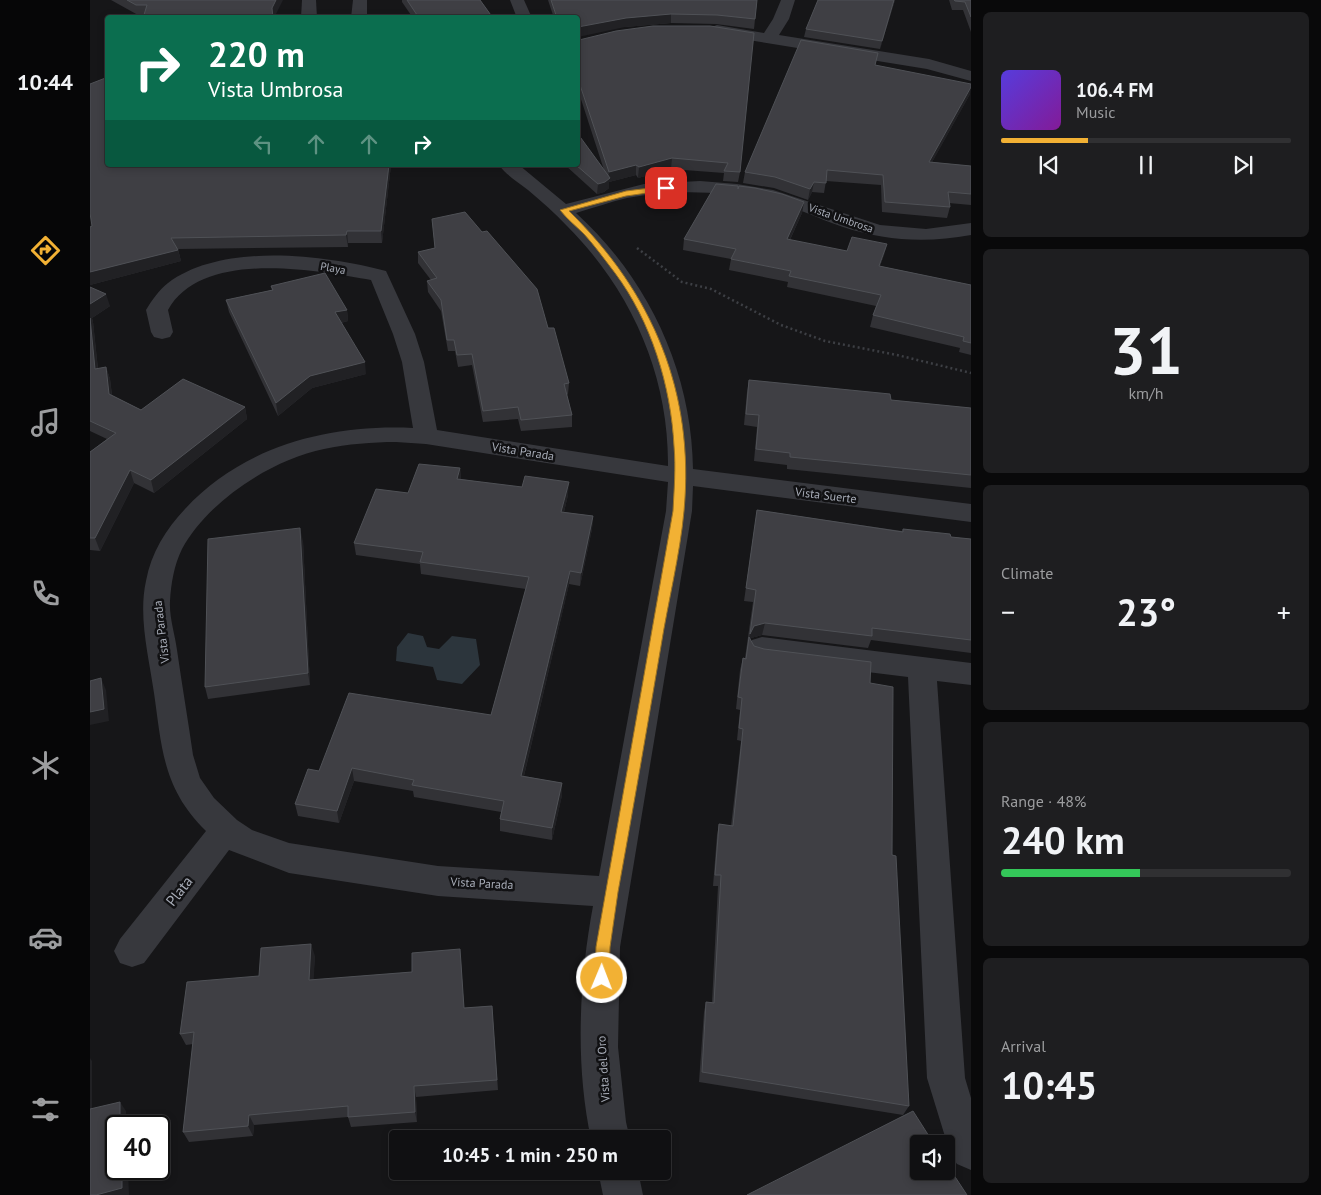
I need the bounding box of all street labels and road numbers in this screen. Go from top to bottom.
street label: Vista Umbrosa [806,200,875,236]
street label: Playa [319,259,347,277]
street label: Vista Parada [490,439,555,463]
street label: Vista Suerte [793,484,858,506]
street label: Vista Parada [150,600,172,665]
street label: Plata [161,872,197,910]
street label: Vista Parada [449,874,514,892]
street label: Vista del Oro [593,1035,613,1104]

